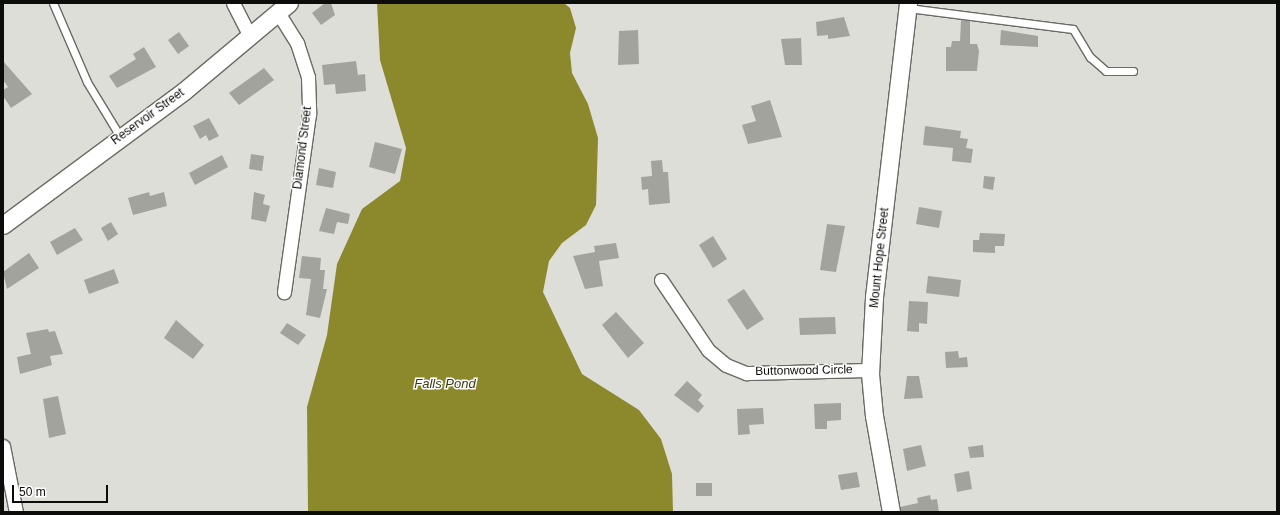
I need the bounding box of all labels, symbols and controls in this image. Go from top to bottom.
street label: Reservoir Street [109,86,187,148]
street label: Diamond Street [291,106,315,190]
street label: Mount Hope Street [868,207,892,309]
street label: Buttonwood Circle [755,363,853,379]
water label: Falls Pond [414,376,476,392]
scale bar [14,477,110,503]
text: 50 m [19,485,46,499]

